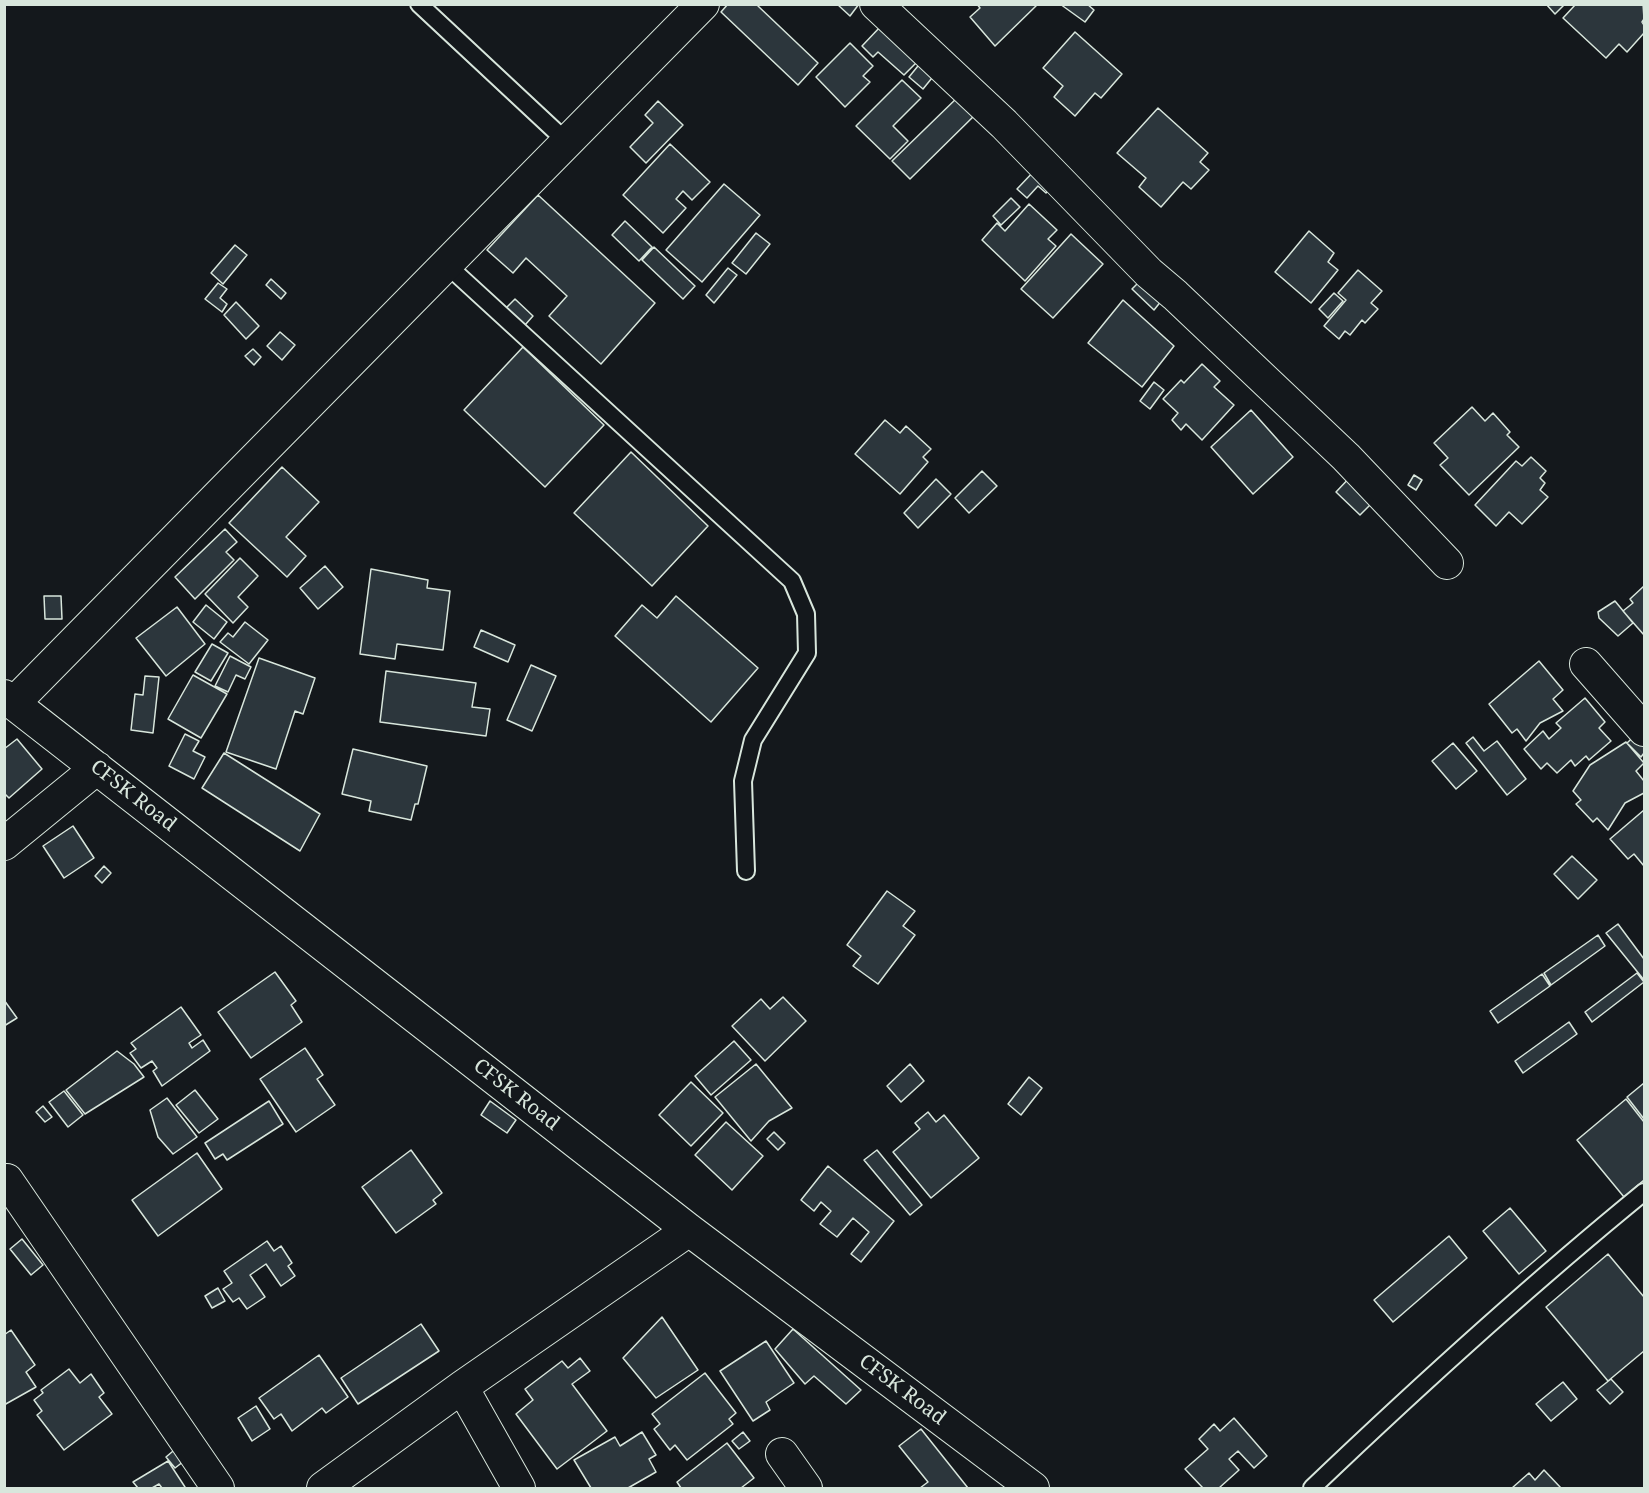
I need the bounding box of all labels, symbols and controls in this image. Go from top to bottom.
street label: CFSK Road [85,755,181,837]
street label: CFSK Road [468,1054,564,1136]
street label: CFSK Road [854,1350,950,1430]

